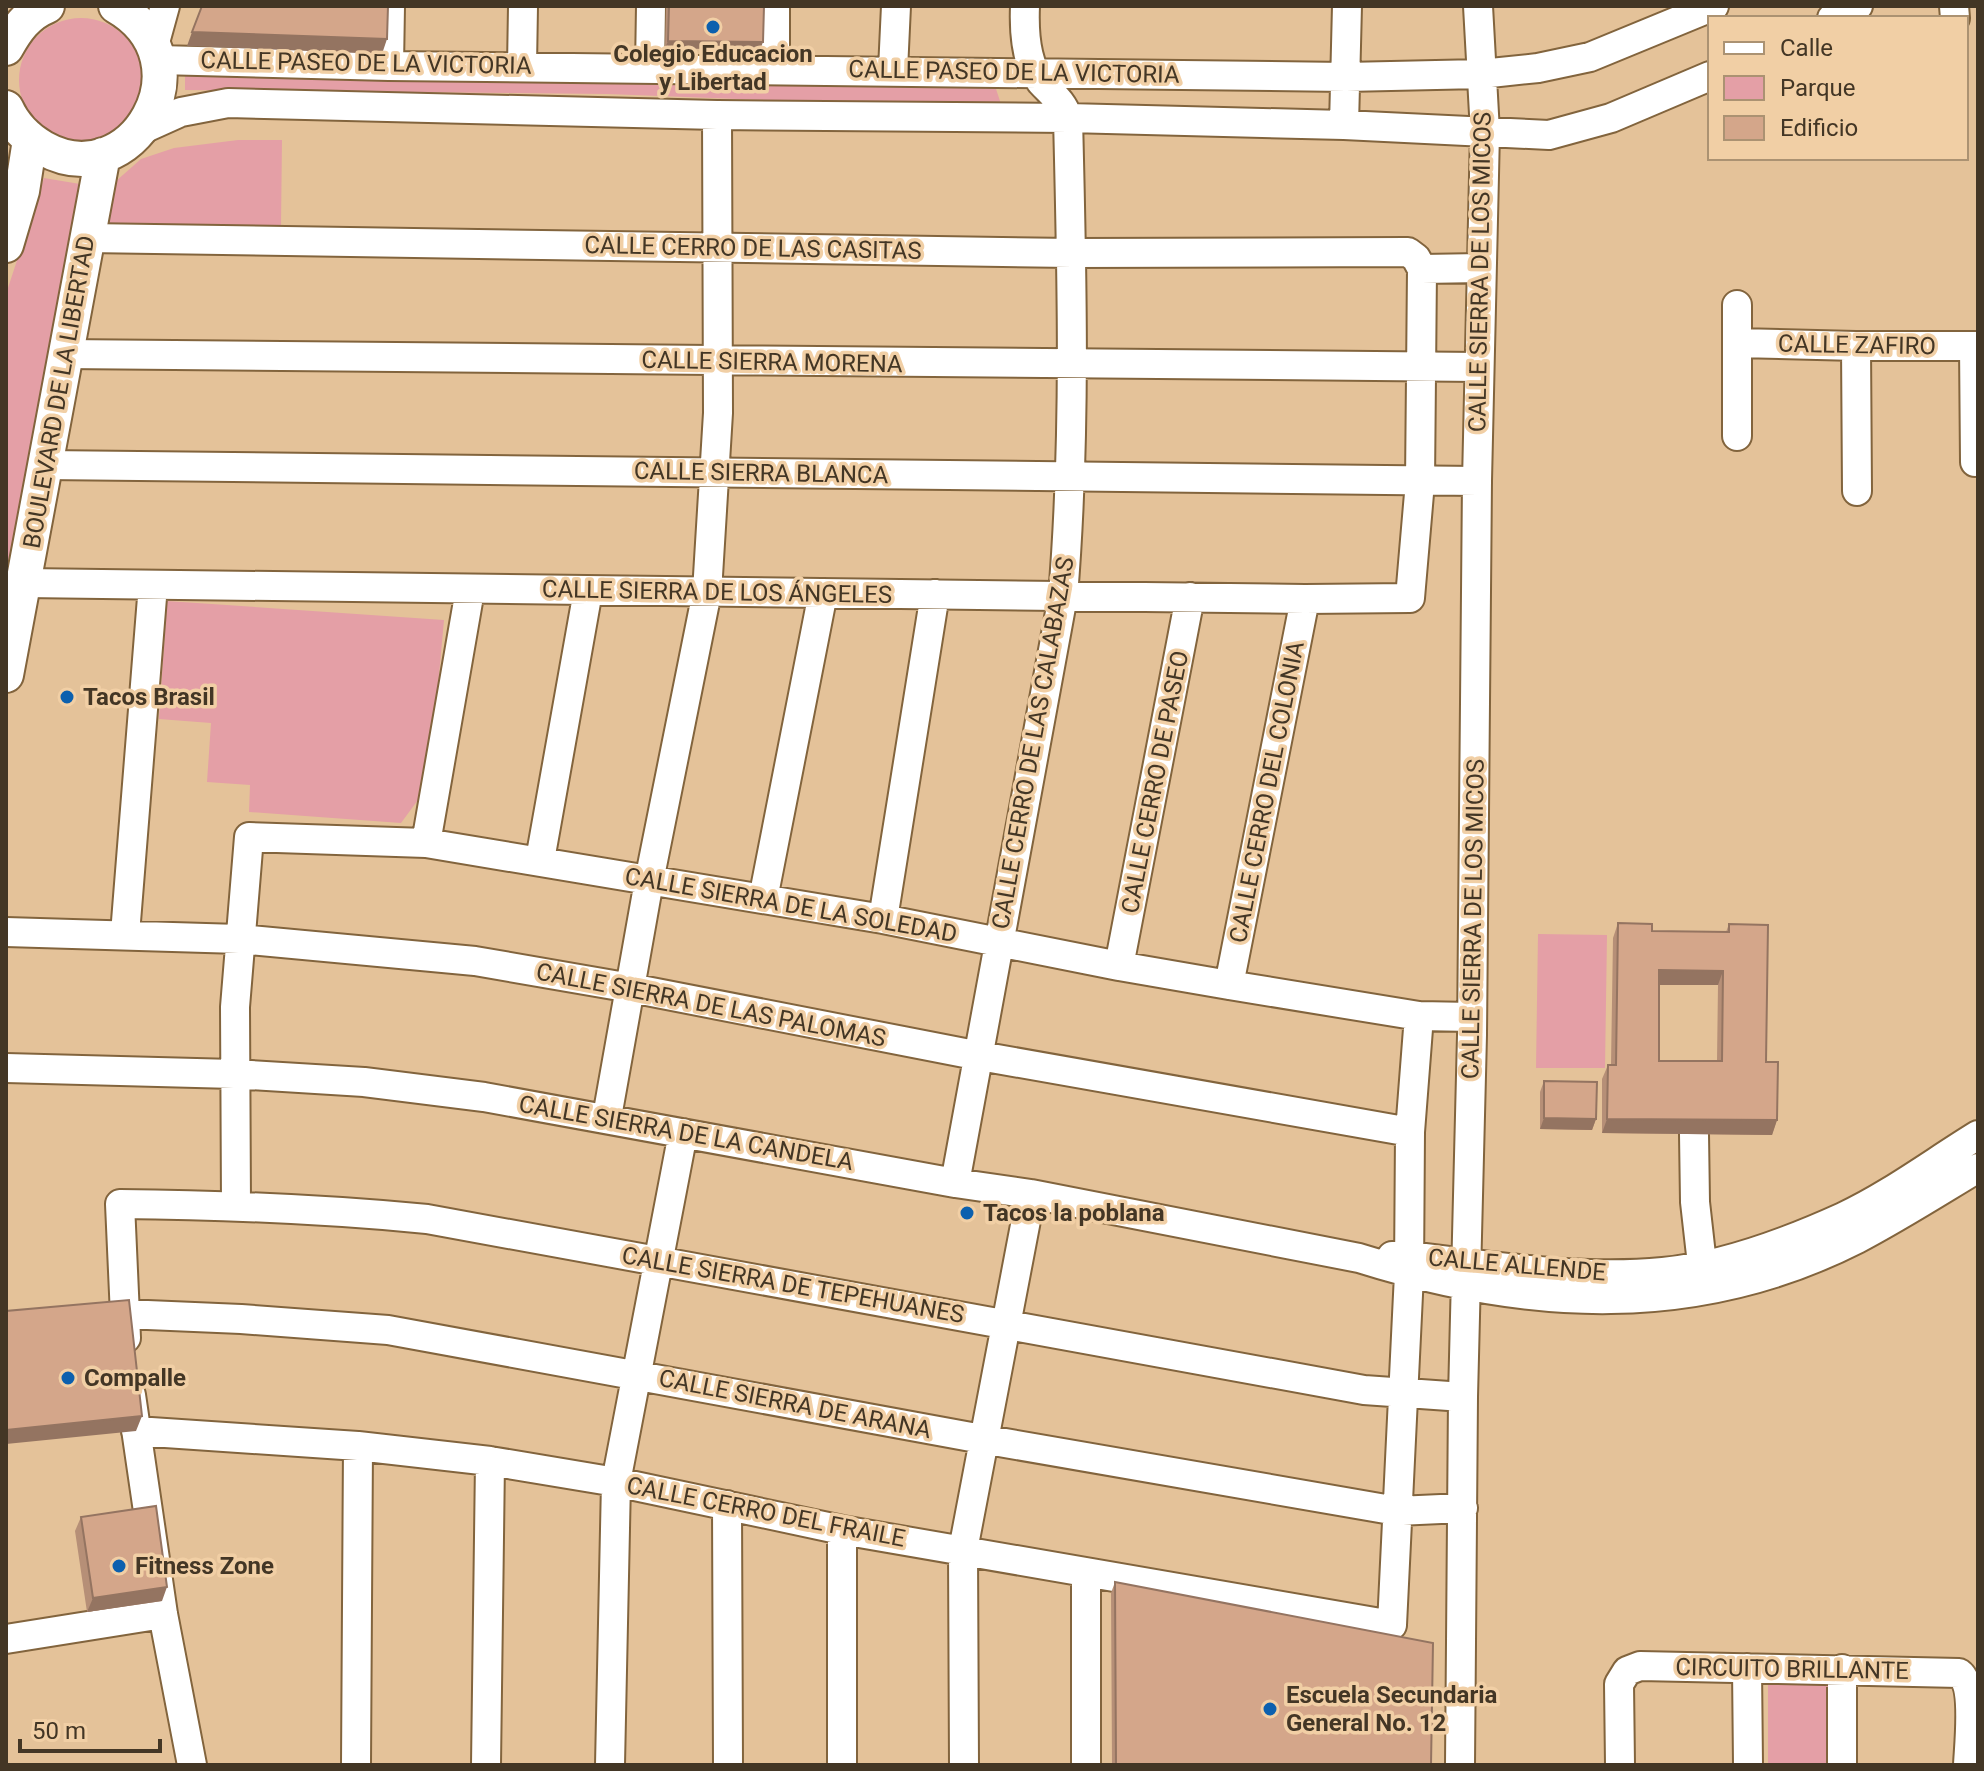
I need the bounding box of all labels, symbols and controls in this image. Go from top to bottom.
legend [1708,16,1968,160]
marker: Colegio Educacion y Libertad [704,18,722,36]
text: Calle [1780,34,1833,62]
place label: Colegio Educacion y Libertad [613,40,813,96]
street label: CALLE PASEO DE LA VICTORIA [200,46,532,80]
street label: CALLE PASEO DE LA VICTORIA [848,55,1180,89]
text: Parque [1780,74,1856,102]
street label: CALLE SIERRA DE LOS MICOS [1463,112,1497,432]
text: Edificio [1780,114,1858,142]
street label: CALLE CERRO DE LAS CASITAS [584,231,922,265]
street label: BOULEVARD DE LA LIBERTAD [18,233,100,551]
street label: CALLE ZAFIRO [1778,330,1936,360]
street label: CALLE SIERRA MORENA [641,346,903,378]
street label: CALLE SIERRA BLANCA [634,457,889,489]
street label: CALLE CERRO DE LAS CALABAZAS [986,555,1080,931]
street label: CALLE SIERRA DE LOS ÁNGELES [542,575,892,609]
street label: CALLE CERRO DEL COLONIA [1224,638,1310,945]
street label: CALLE CERRO DE PASEO [1116,648,1194,916]
place label: Tacos Brasil [83,683,215,711]
marker: Tacos Brasil [58,688,76,706]
street label: CALLE SIERRA DE LOS MICOS [1456,759,1490,1079]
street label: CALLE SIERRA DE LA SOLEDAD [623,862,959,948]
street label: CALLE SIERRA DE LAS PALOMAS [534,957,888,1053]
street label: CALLE SIERRA DE LA CANDELA [517,1090,856,1176]
place label: Tacos la poblana [983,1199,1165,1227]
marker: Tacos la poblana [958,1204,976,1222]
street label: CALLE SIERRA DE TEPEHUANES [620,1241,966,1329]
street label: CALLE ALLENDE [1427,1243,1607,1287]
place label: Compalle [84,1364,186,1392]
street label: CALLE SIERRA DE ARANA [656,1364,934,1444]
marker: Compalle [59,1369,77,1387]
street label: CALLE CERRO DEL FRAILE [624,1471,908,1553]
place label: Fitness Zone [135,1552,274,1580]
marker: Fitness Zone [110,1557,128,1575]
street label: CIRCUITO BRILLANTE [1675,1653,1909,1685]
place label: Escuela Secundaria General No. 12 [1286,1681,1498,1737]
marker: Escuela Secundaria General No. 12 [1261,1700,1279,1718]
scale bar [20,1703,160,1753]
text: 50 m [32,1717,86,1745]

